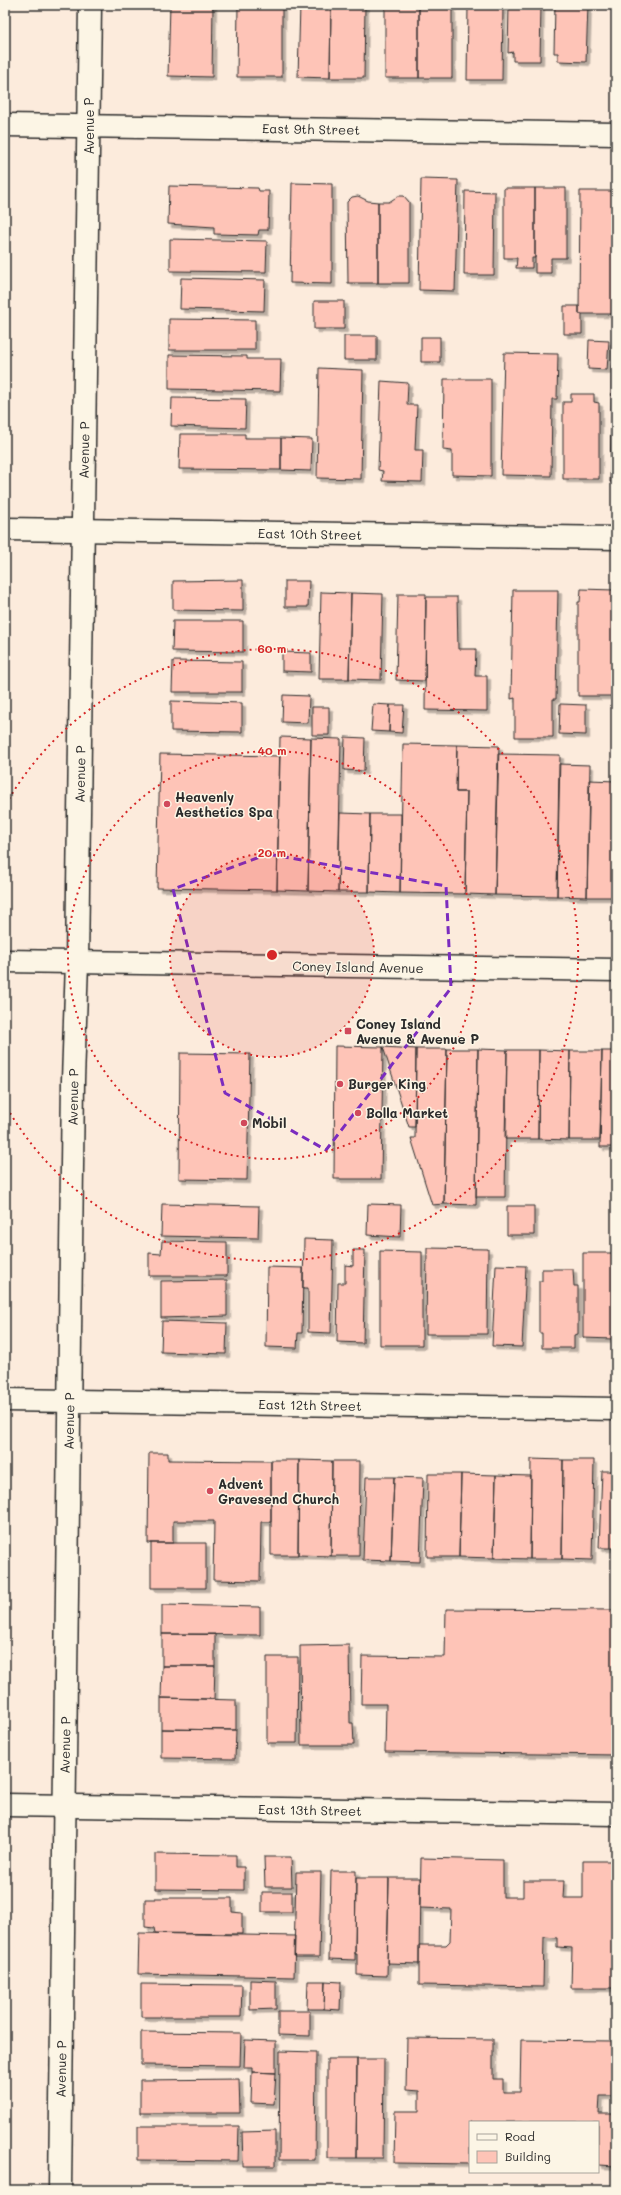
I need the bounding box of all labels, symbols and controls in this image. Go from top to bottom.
street label: Avenue P [80,97,97,155]
street label: East 9th Street [262,119,360,138]
street label: Avenue P [75,421,92,479]
street label: East 10th Street [258,524,363,543]
text: 60 m [258,640,286,656]
text: 40 m [257,742,287,758]
street label: Avenue P [71,745,88,803]
place label: Heavenly Aesthetics Spa [175,788,273,820]
marker: Heavenly Aesthetics Spa [162,799,172,809]
text: 20 m [258,844,286,860]
centre of rings [265,948,279,962]
street label: Coney Island Avenue [292,957,424,976]
place label: Coney Island Avenue & Avenue P [356,1015,479,1047]
marker: Coney Island Avenue & Avenue P [343,1026,353,1036]
street label: Avenue P [64,1068,81,1126]
place label: Burger King [348,1075,426,1092]
marker: Burger King [335,1079,345,1089]
place label: Bolla Market [366,1104,448,1121]
marker: Bolla Market [353,1108,363,1118]
place label: Mobil [252,1114,287,1131]
marker: Mobil [239,1118,249,1128]
street label: Avenue P [60,1392,77,1450]
street label: East 12th Street [258,1395,362,1414]
place label: Advent Gravesend Church [218,1475,339,1507]
marker: Advent Gravesend Church [205,1486,215,1496]
street label: Avenue P [56,1716,73,1774]
street label: East 13th Street [258,1800,362,1819]
street label: Avenue P [52,2040,69,2098]
legend [469,2121,599,2173]
text: Road [505,2128,535,2144]
text: Building [505,2148,551,2164]

